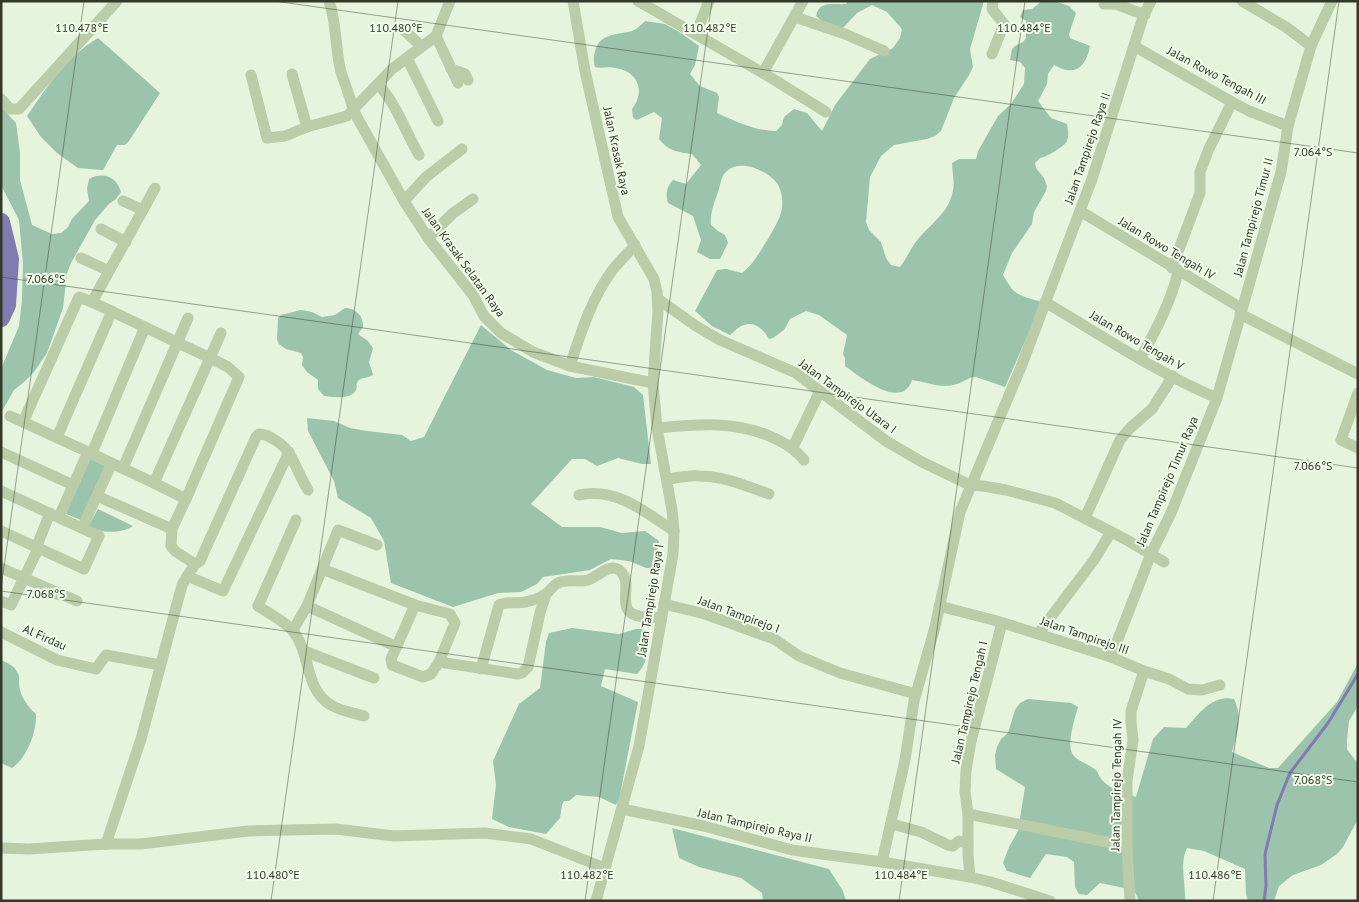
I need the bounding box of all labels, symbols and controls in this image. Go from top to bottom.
text: 110.478°E [55,20,109,35]
text: 110.480°E [369,20,423,35]
text: 110.482°E [683,20,737,35]
text: 110.484°E [997,20,1051,35]
street label: Jalan Rowo Tengah III [1164,42,1269,107]
street label: Jalan Tampirejo Raya II [1061,90,1113,207]
street label: Jalan Krasak Raya [600,105,634,197]
text: 7.064°S [1294,144,1332,159]
street label: Jalan Tampirejo Timur II [1230,156,1276,279]
street label: Jalan Krasak Selatan Raya [419,204,509,320]
street label: Jalan Rowo Tengah IV [1115,213,1218,283]
text: 7.066°S [27,271,65,286]
street label: Jalan Rowo Tengah V [1087,307,1187,373]
street label: Jalan Tampirejo Utara I [796,355,900,436]
street label: Jalan Tampirejo Timur Raya [1132,414,1201,549]
text: 7.066°S [1294,458,1332,473]
street label: Jalan Tampirejo Raya I [634,543,666,658]
text: 7.068°S [27,586,65,601]
street label: Jalan Tampirejo I [695,592,782,636]
street label: Jalan Tampirejo III [1038,613,1131,657]
street label: Al Firdau [21,621,69,653]
street label: Jalan Tampirejo Tengah I [947,639,990,766]
street label: Jalan Tampirejo Tengah IV [1107,719,1125,852]
text: 7.068°S [1294,772,1332,787]
street label: Jalan Tampirejo Raya II [695,804,814,845]
text: 110.480°E [246,867,300,882]
text: 110.482°E [560,867,614,882]
text: 110.484°E [874,867,928,882]
text: 110.486°E [1188,867,1242,882]

